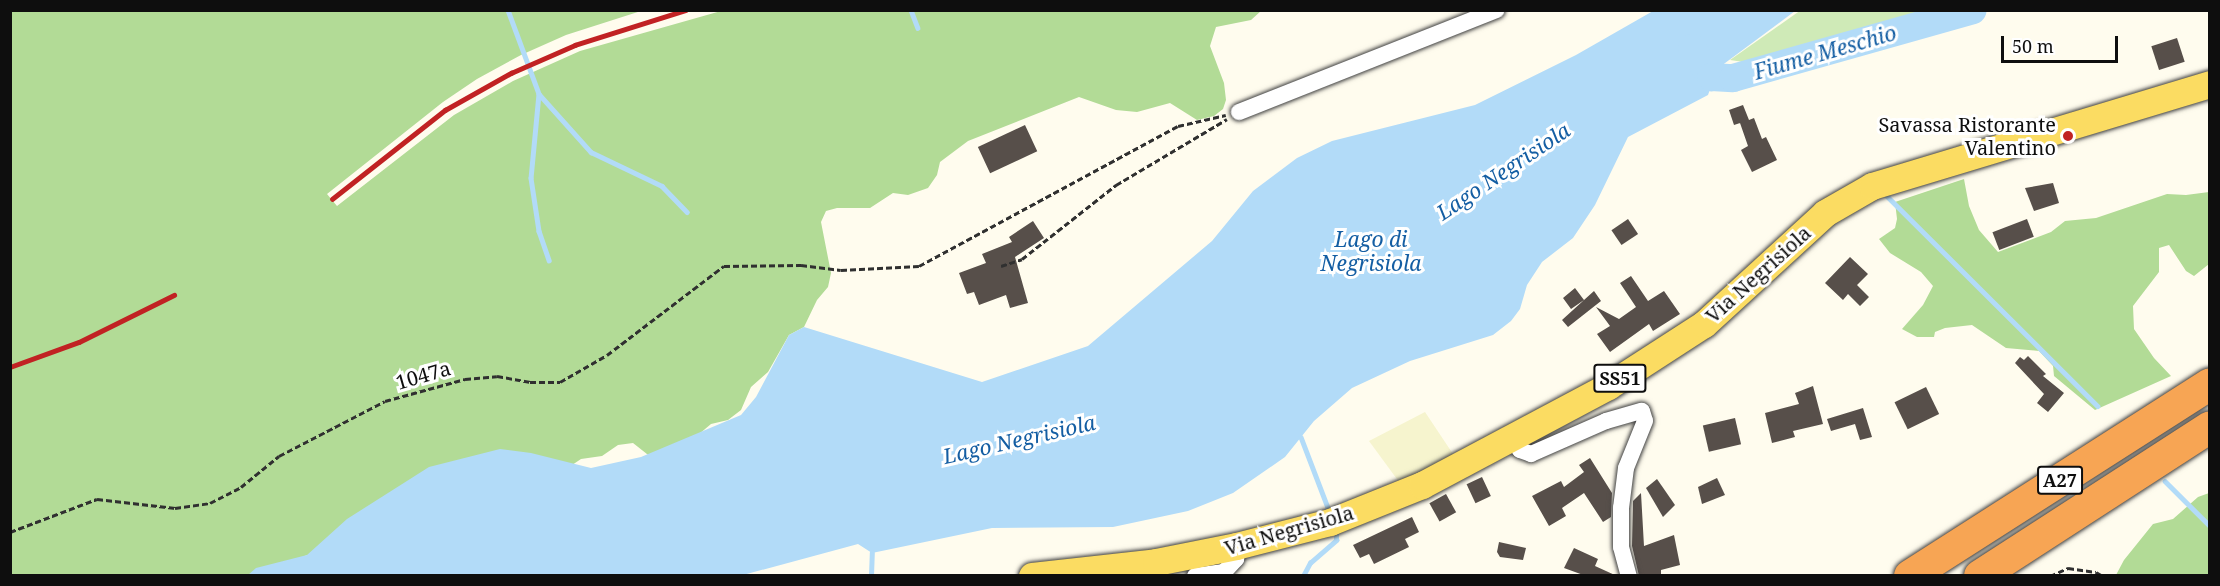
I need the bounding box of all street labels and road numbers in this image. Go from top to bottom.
street label: Via Negrisiola [1700,220,1816,328]
street label: 1047a [393,356,453,394]
road number: SS51 [1593,363,1647,393]
road number: A27 [2036,465,2084,495]
street label: Via Negrisiola [1222,500,1356,560]

